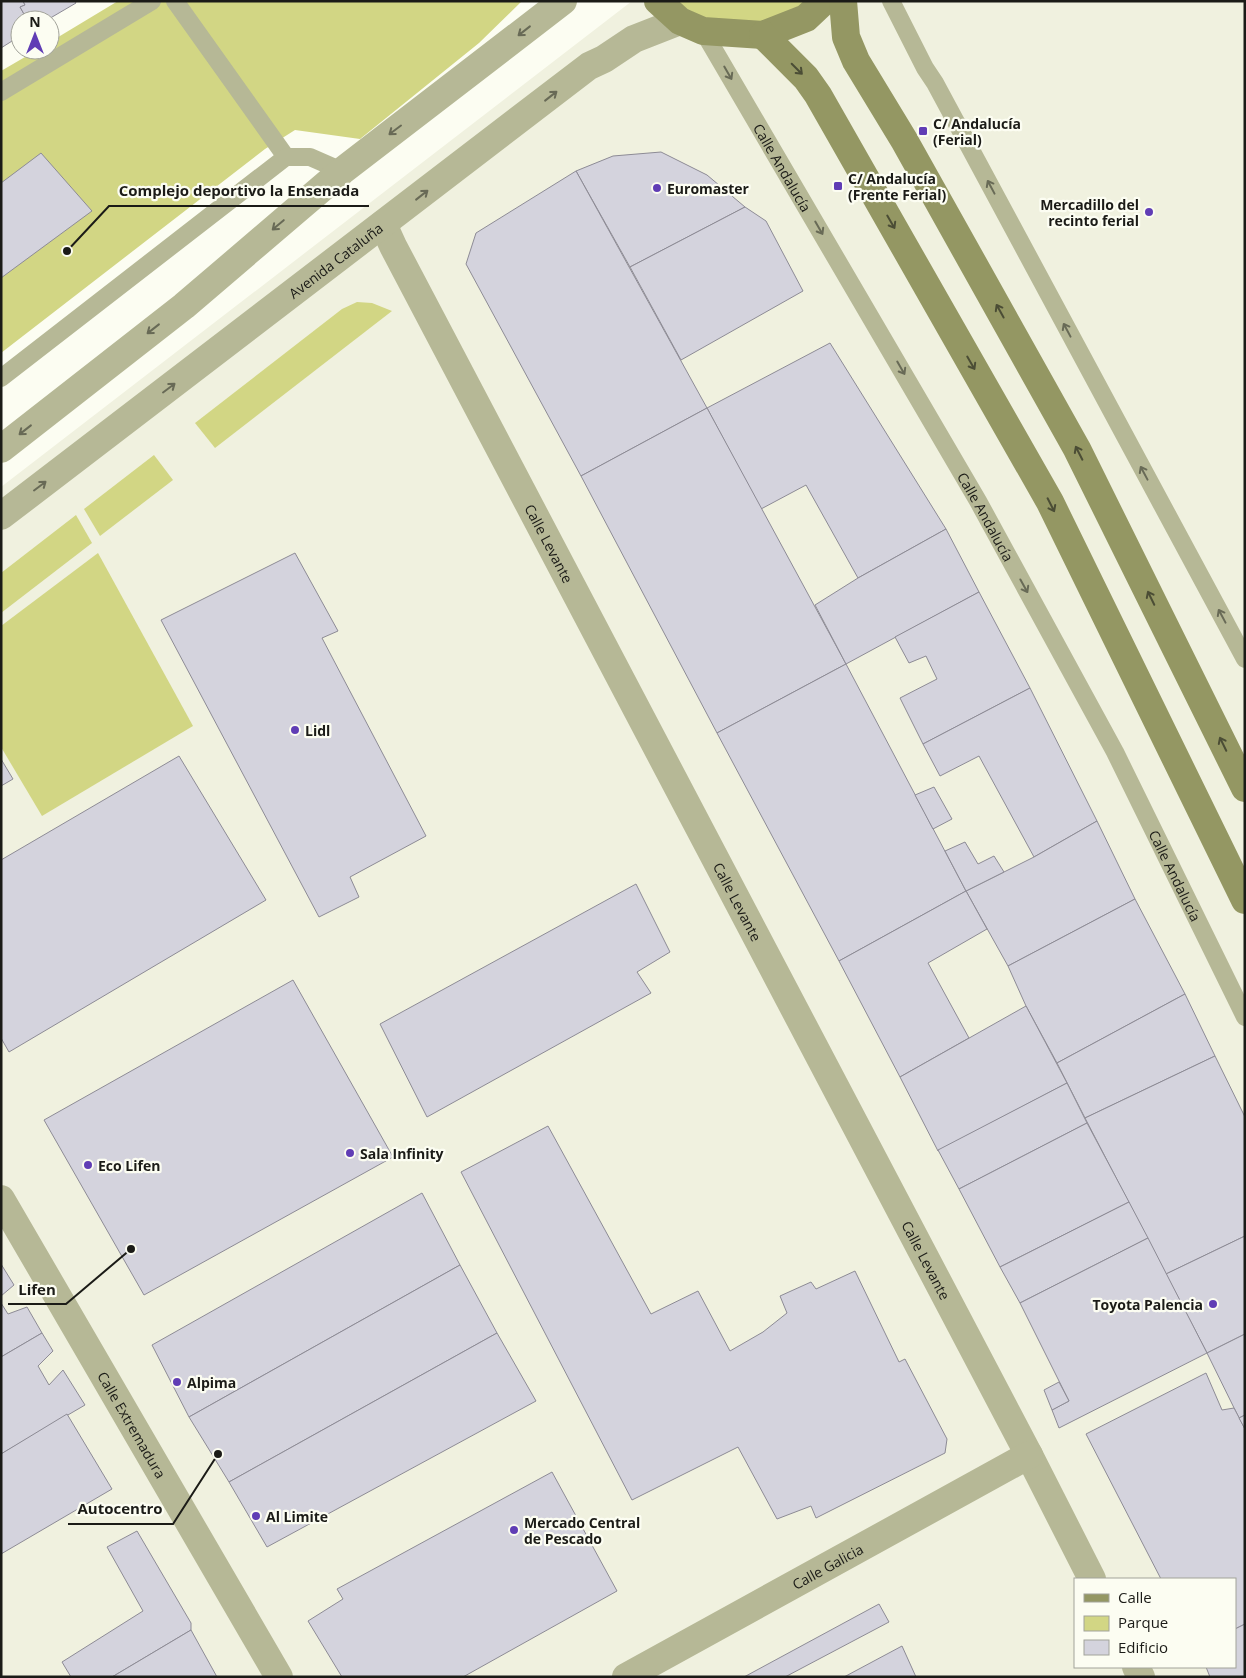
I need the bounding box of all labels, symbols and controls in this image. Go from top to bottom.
north arrow [10,10,60,60]
text: N [29,12,41,31]
one-way arrow [517,26,531,36]
one-way arrow [791,63,804,75]
one-way arrow [723,65,733,79]
one-way arrow [544,90,557,101]
place label: C/ Andalucía (Ferial) [933,114,1021,149]
street label: Calle Andalucía [750,120,816,215]
one-way arrow [389,125,402,136]
marker: C/ Andalucía (Ferial) [917,125,929,137]
place label: C/ Andalucía (Frente Ferial) [848,169,947,204]
callout: Complejo deportivo la Ensenada [109,176,369,206]
place label: Euromaster [667,179,750,198]
text: Complejo deportivo la Ensenada [119,180,359,200]
marker: C/ Andalucía (Frente Ferial) [832,180,844,192]
one-way arrow [986,180,995,195]
marker: Euromaster [651,182,663,194]
one-way arrow [415,189,428,200]
place label: Mercadillo del recinto ferial [1040,195,1139,230]
marker: Mercadillo del recinto ferial [1143,206,1155,218]
one-way arrow [886,215,896,230]
street label: Avenida Cataluña [284,218,386,302]
one-way arrow [272,220,285,231]
one-way arrow [814,220,824,235]
one-way arrow [995,303,1005,318]
one-way arrow [147,324,160,335]
one-way arrow [1062,324,1072,338]
one-way arrow [966,356,976,371]
one-way arrow [896,361,906,375]
one-way arrow [162,382,175,393]
one-way arrow [19,424,32,435]
one-way arrow [1074,446,1083,461]
one-way arrow [1139,467,1149,481]
street label: Calle Andalucía [954,468,1018,564]
one-way arrow [33,481,47,491]
one-way arrow [1047,497,1056,512]
street label: Calle Levante [521,500,578,586]
one-way arrow [1019,578,1029,593]
one-way arrow [1146,591,1155,606]
one-way arrow [1216,610,1226,624]
place label: Lidl [305,721,330,740]
marker: Lidl [289,724,301,736]
one-way arrow [1218,737,1227,752]
street label: Calle Andalucía [1145,827,1206,924]
street label: Calle Levante [709,859,767,945]
place label: Sala Infinity [360,1144,444,1163]
marker: Sala Infinity [344,1147,356,1159]
place label: Eco Lifen [98,1156,160,1175]
marker: Eco Lifen [82,1159,94,1171]
street label: Calle Levante [898,1217,955,1303]
callout: Lifen [8,1274,66,1304]
text: Lifen [18,1279,56,1299]
place label: Toyota Palencia [1093,1295,1203,1314]
marker: Toyota Palencia [1207,1298,1219,1310]
street label: Calle Extremadura [94,1368,171,1481]
place label: Alpima [187,1373,236,1392]
marker: Alpima [171,1376,183,1388]
callout: Autocentro [68,1494,173,1524]
text: Autocentro [77,1498,163,1518]
place label: Al Limite [266,1507,328,1526]
marker: Al Limite [250,1510,262,1522]
place label: Mercado Central de Pescado [524,1513,640,1548]
marker: Mercado Central de Pescado [508,1524,520,1536]
street label: Calle Galicia [789,1539,866,1593]
legend [1074,1578,1236,1668]
text: Calle [1118,1587,1152,1607]
text: Parque [1118,1612,1168,1632]
text: Edificio [1118,1637,1168,1657]

